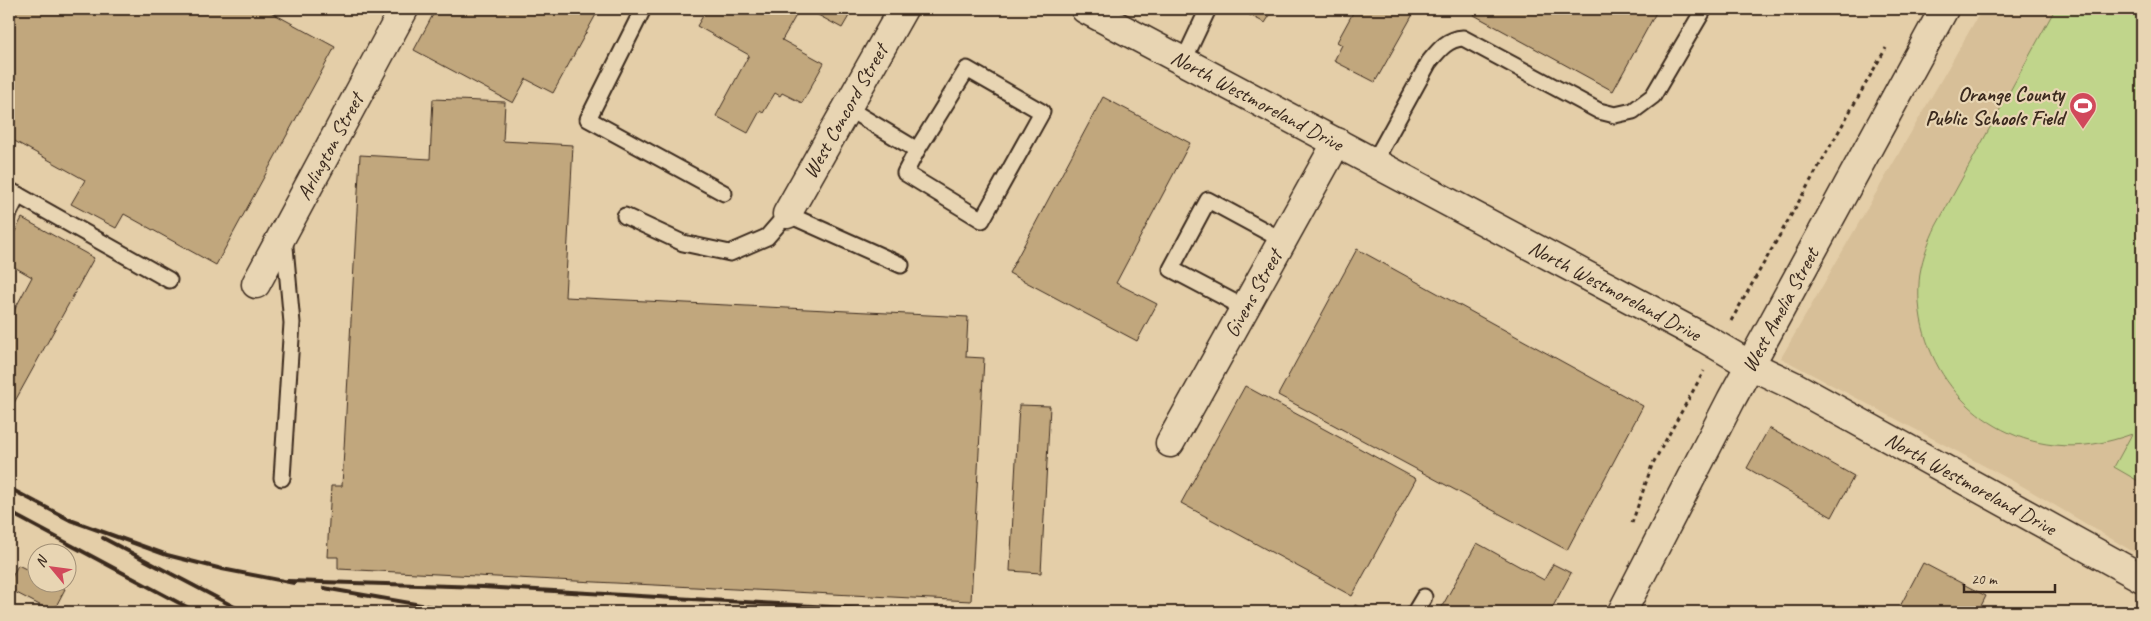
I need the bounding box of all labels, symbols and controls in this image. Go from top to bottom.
street label: West Concord Street [797,37,895,183]
street label: North Westmoreland Drive [1167,44,1350,158]
place label: Orange County Public Schools Field [1925,81,2068,131]
street label: Arlington Street [291,86,371,204]
sports icon: Orange County Public Schools Field [2068,91,2098,130]
street label: North Westmoreland Drive [1524,234,1707,348]
street label: West Amelia Street [1736,241,1825,377]
street label: Givens Street [1218,243,1289,342]
street label: North Westmoreland Drive [1881,426,2063,542]
north arrow [28,544,78,594]
text: N [32,552,52,570]
scale bar [1964,561,2055,593]
text: 20 m [1971,570,1998,589]

